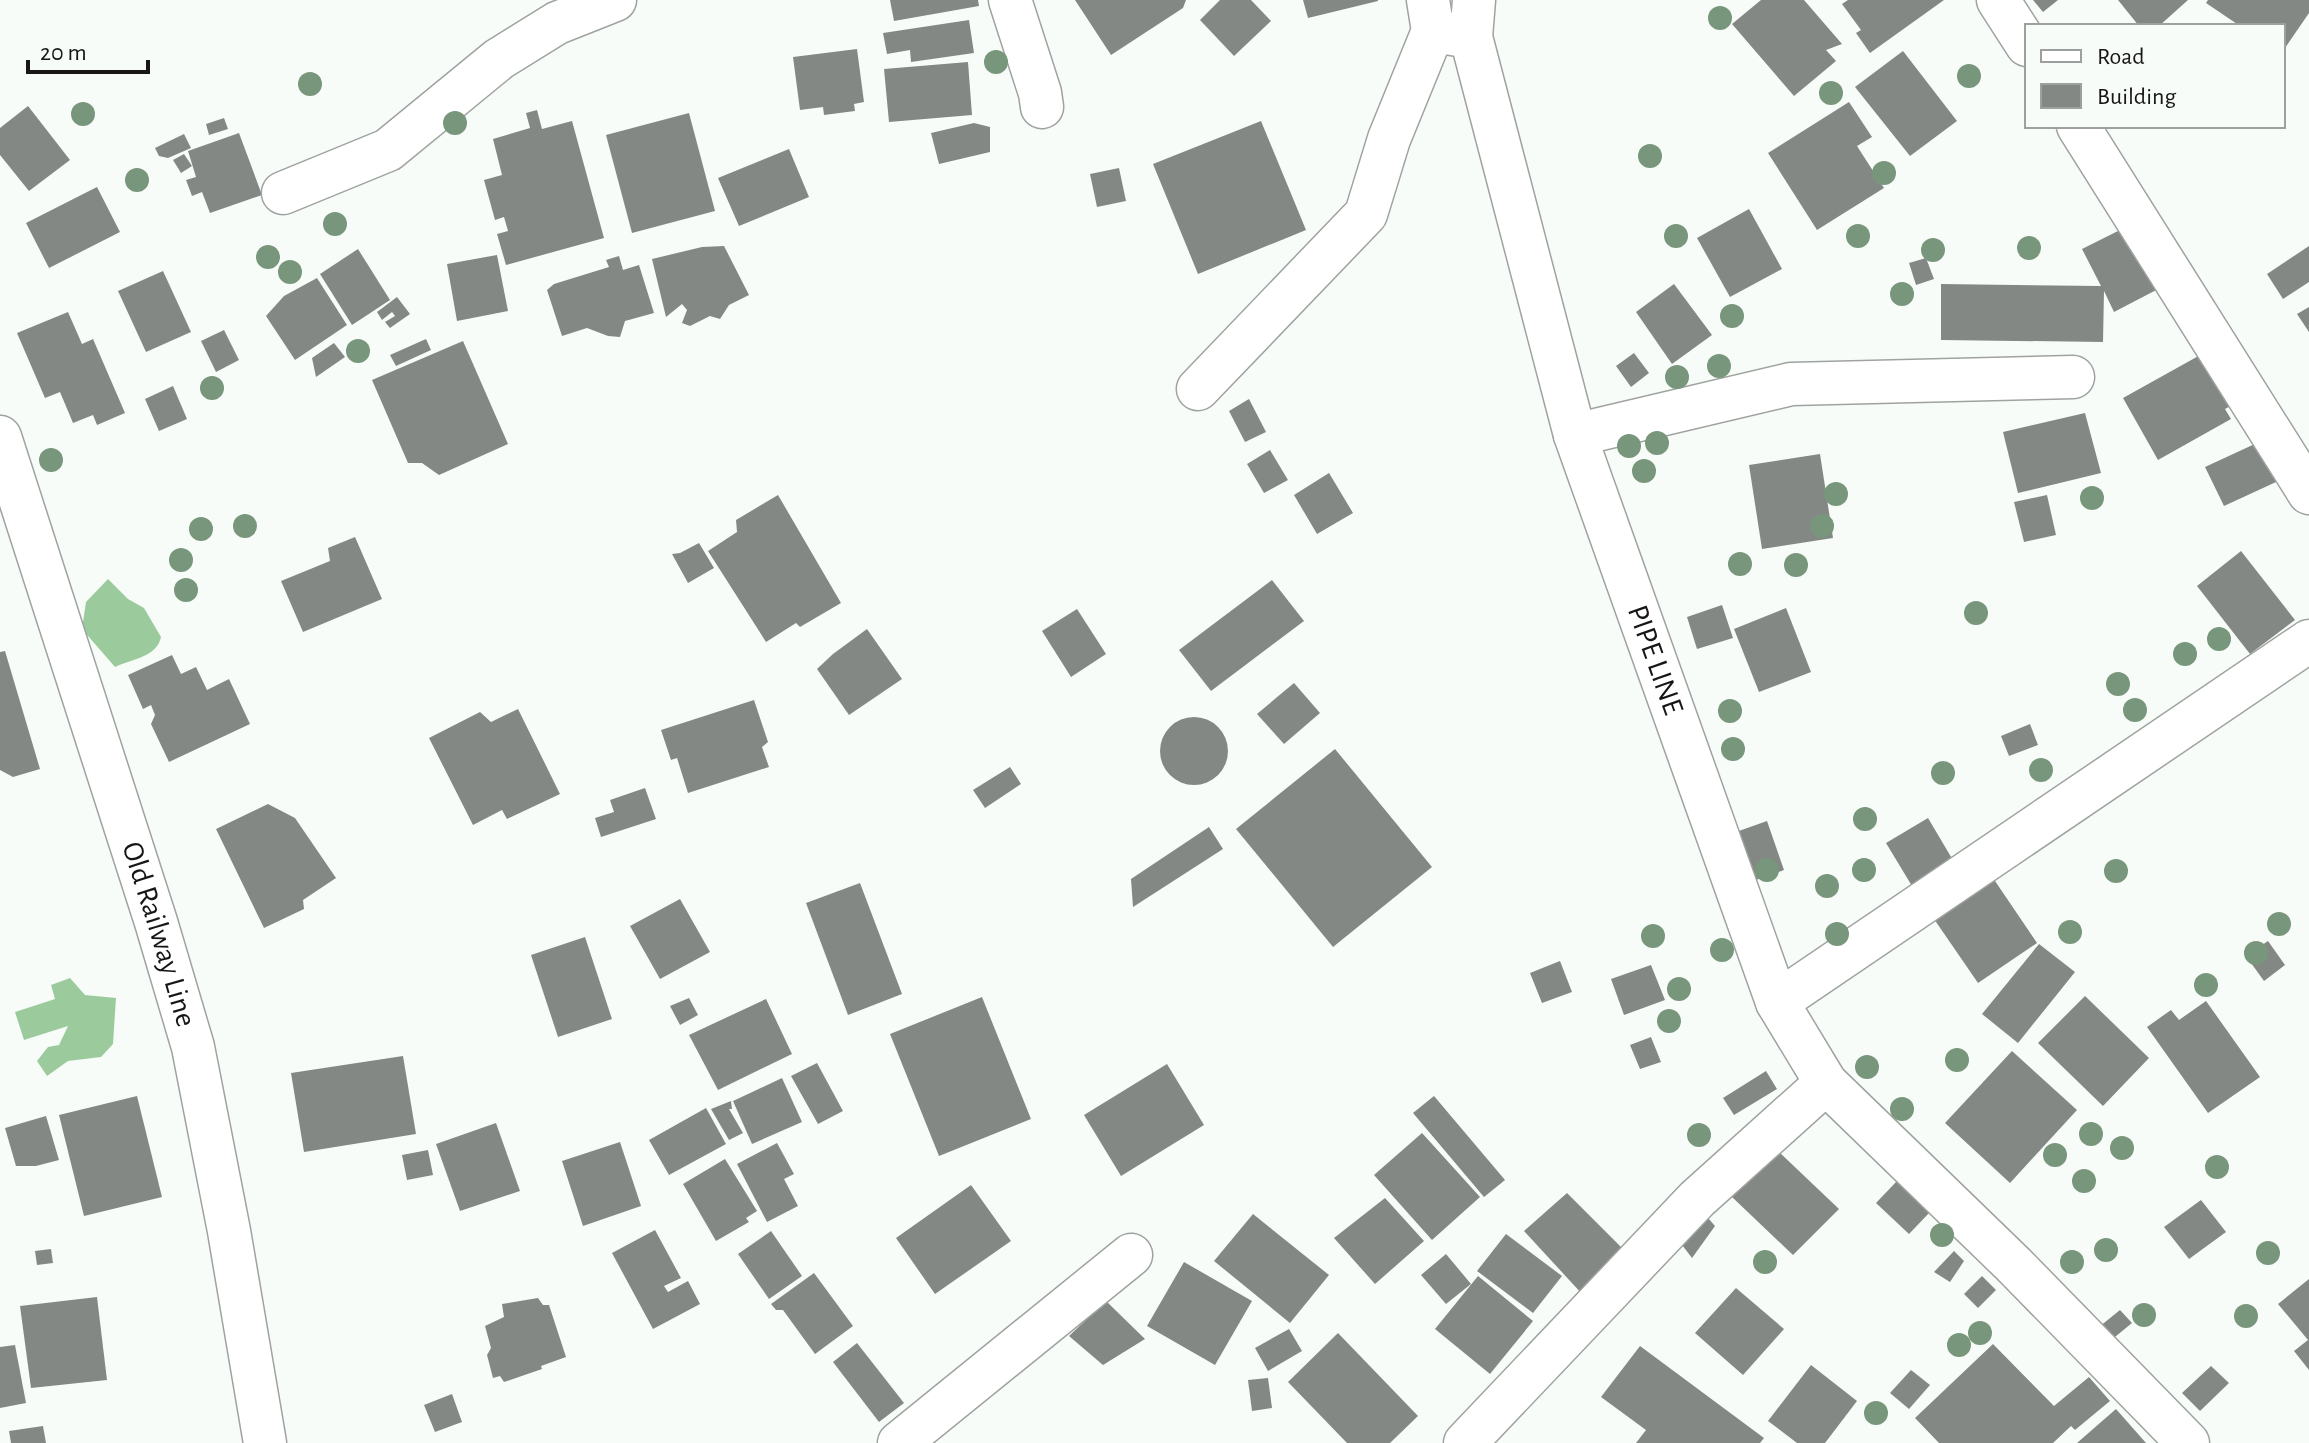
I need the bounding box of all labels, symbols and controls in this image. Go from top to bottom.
scale bar [28,24,148,74]
legend [2025,24,2285,128]
text: 20 m [40,41,87,65]
text: Road [2097,45,2145,69]
text: Building [2097,85,2176,109]
street label: PIPE LINE [1622,601,1688,719]
street label: Old Railway Line [116,838,201,1030]

